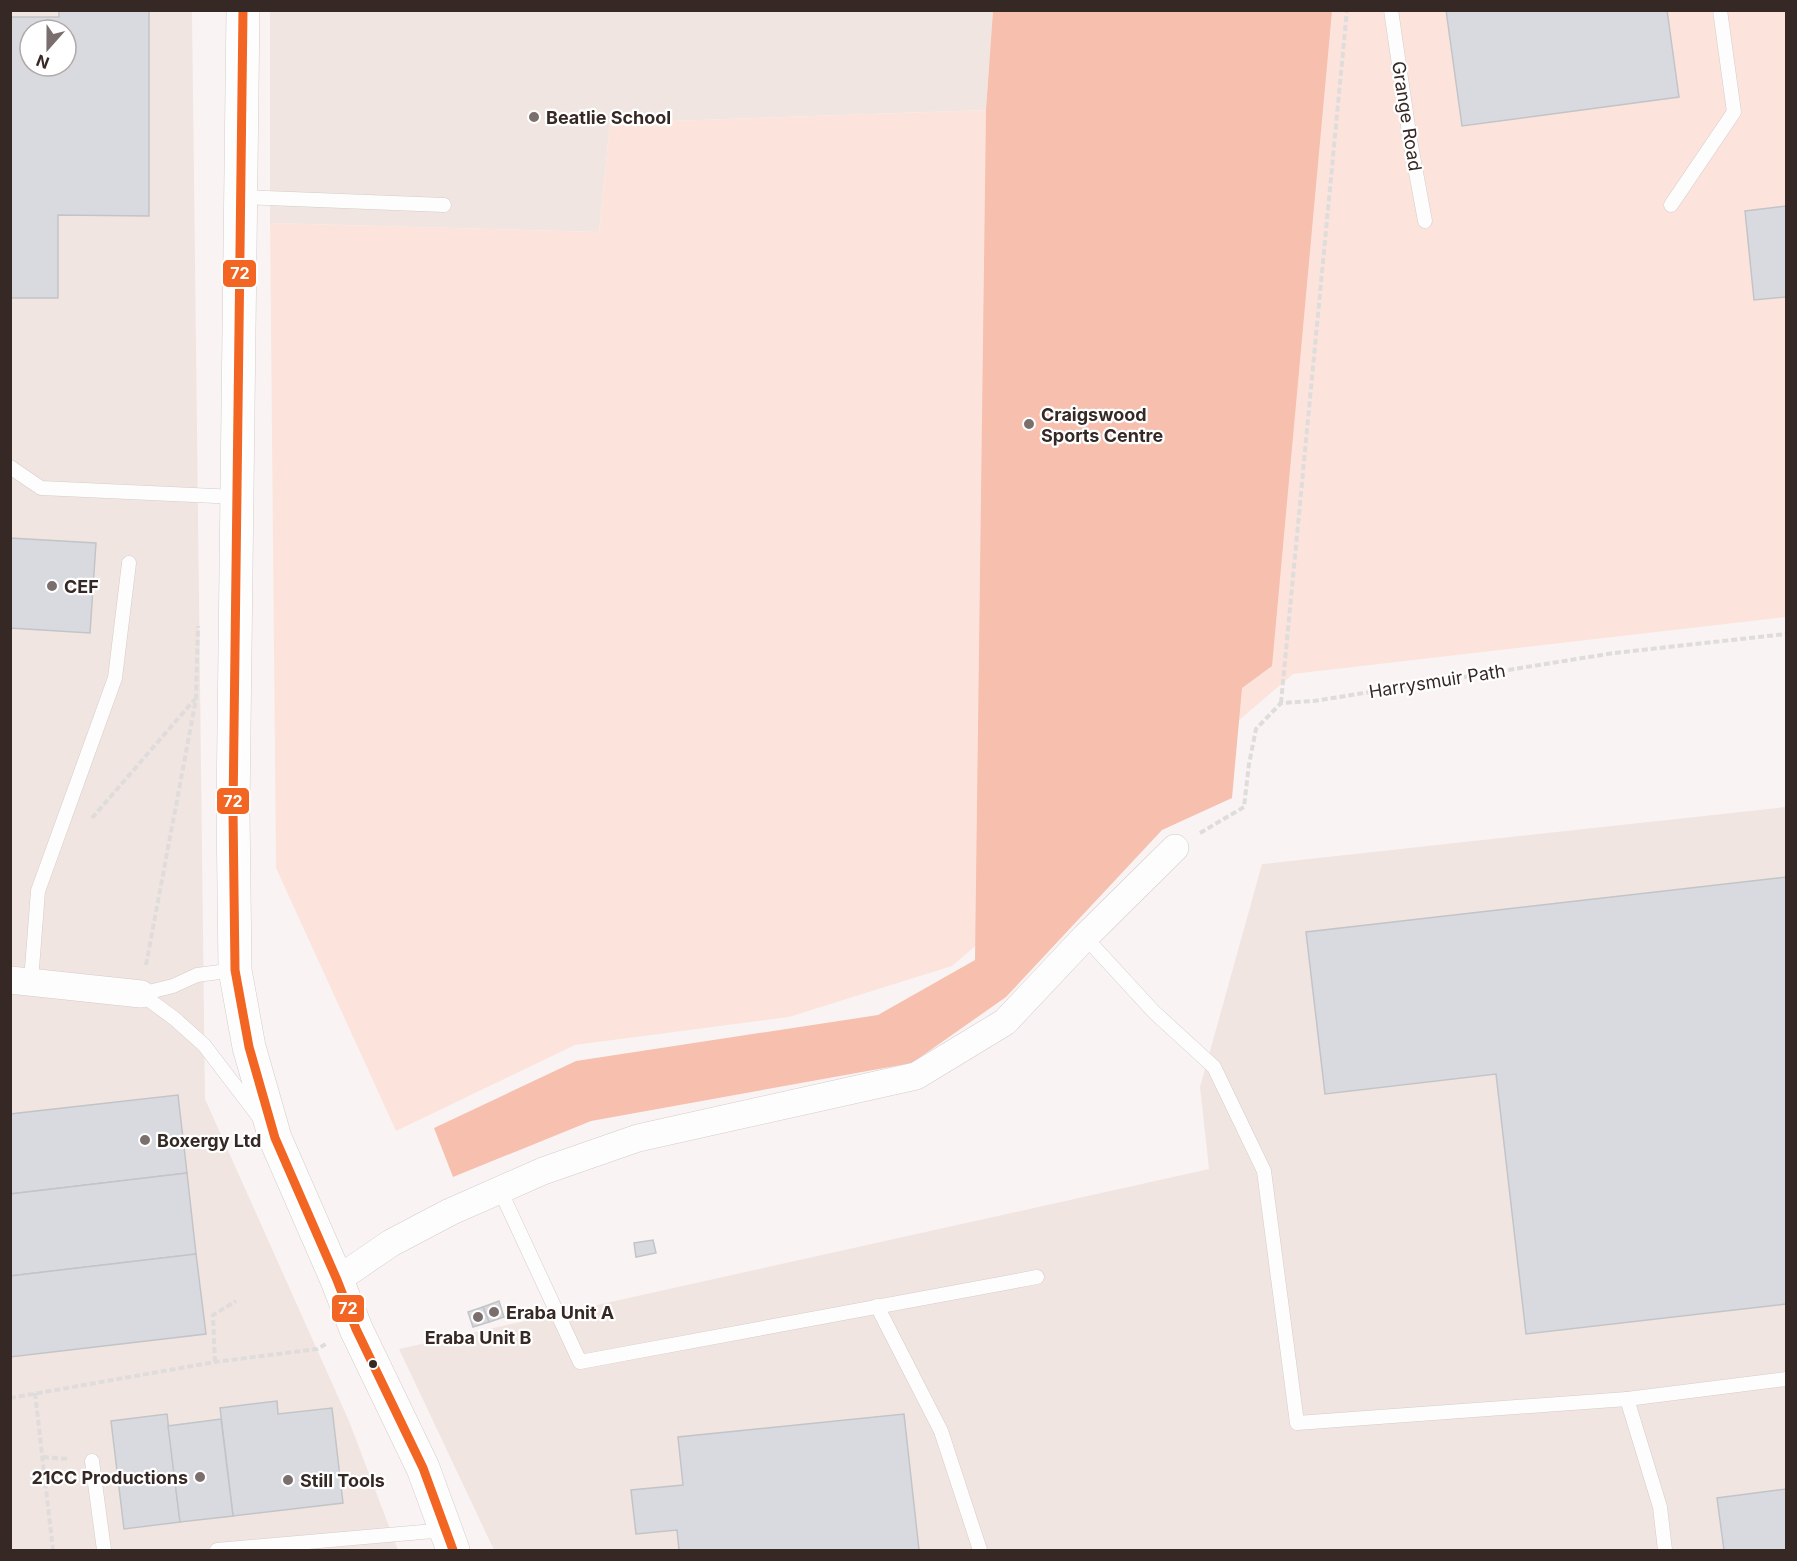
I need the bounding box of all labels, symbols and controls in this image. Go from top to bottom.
north arrow [18,18,78,78]
text: N [33,50,52,74]
street label: Grange Road [1388,60,1426,172]
place label: Beatlie School [546,107,671,128]
marker: Beatlie School [527,110,541,124]
line badge: 72 [222,259,257,288]
text: 72 [230,263,250,283]
place label: Craigswood Sports Centre [1041,404,1163,446]
marker: Craigswood Sports Centre [1022,417,1036,431]
place label: CEF [64,576,99,597]
marker: CEF [45,579,59,593]
street label: Harrysmuir Path [1367,660,1507,702]
line badge: 72 [216,787,250,815]
text: 72 [223,791,243,811]
place label: Boxergy Ltd [157,1130,261,1151]
marker: Boxergy Ltd [138,1133,152,1147]
line badge: 72 [331,1294,365,1323]
text: 72 [338,1298,358,1318]
place label: Eraba Unit A [506,1302,614,1323]
marker: Eraba Unit A [487,1305,501,1319]
marker: Eraba Unit B [471,1310,485,1324]
place label: Eraba Unit B [425,1327,531,1348]
unlabelled marker [367,1358,379,1370]
place label: 21CC Productions [31,1467,188,1488]
marker: 21CC Productions [193,1470,207,1484]
place label: Still Tools [300,1470,385,1491]
marker: Still Tools [281,1473,295,1487]

